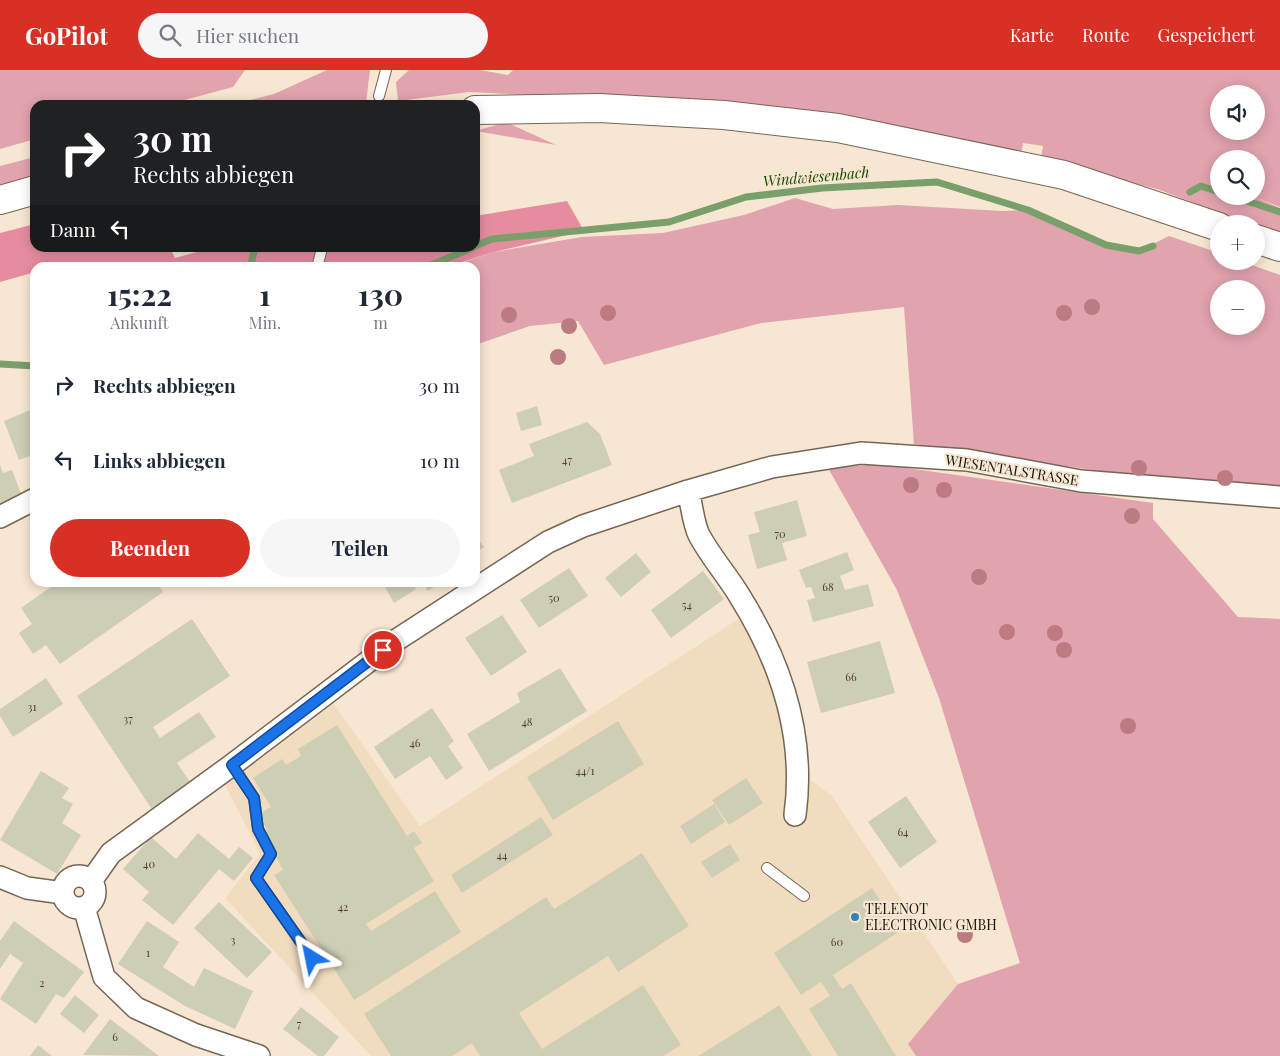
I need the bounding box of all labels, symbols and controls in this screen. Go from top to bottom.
search box [138,13,488,58]
text: GoPilot [25,19,108,51]
icon: search [156,21,184,49]
text: Hier suchen [196,22,299,48]
text: Karte [1010,23,1054,47]
text: Route [1082,23,1130,47]
text: Gespeichert [1158,23,1255,47]
map controls [1210,85,1265,335]
button: sound [1210,85,1265,140]
text: 30 m [133,114,213,161]
icon: right [50,120,115,185]
button: search [1210,150,1265,205]
text: Rechts abbiegen [133,159,294,189]
water label: Windwiesenbach [762,161,870,191]
icon: left [106,215,134,243]
button: + [1210,215,1265,270]
text: Dann [50,216,96,242]
text: 15:22 [107,274,172,314]
text: 1 [259,274,271,314]
text: 130 [358,274,403,314]
button: − [1210,280,1265,335]
text: Ankunft [110,312,169,333]
text: Min. [249,312,281,333]
text: m [373,312,388,333]
icon: right [50,371,78,399]
text: Rechts abbiegen [93,372,236,398]
text: 30 m [418,372,460,398]
icon: left [50,446,78,474]
text: Links abbiegen [93,447,226,473]
text: 10 m [420,447,460,473]
street label: WIESENTALSTRASSE [943,449,1080,489]
house number: 47 [562,452,572,467]
button: Beenden [50,519,250,577]
button: Teilen [260,519,460,577]
house number: 70 [774,526,786,541]
house number: 68 [822,579,834,594]
house number: 50 [548,590,560,605]
house number: 54 [682,597,693,612]
pin [362,629,404,671]
icon: arrive [369,636,397,664]
house number: 66 [845,669,857,684]
house number: 31 [27,699,37,714]
house number: 37 [123,711,133,726]
house number: 48 [521,714,533,729]
house number: 46 [409,735,421,750]
house number: 44/1 [575,763,595,778]
house number: 64 [897,824,909,839]
house number: 44 [497,847,508,862]
house number: 40 [143,856,155,871]
house number: 42 [338,899,348,914]
place label: TELENOT ELECTRONIC GMBH [865,899,997,934]
marker: TELENOT ELECTRONIC GMBH [849,911,861,923]
position arrow [285,931,337,983]
house number: 3 [231,932,236,947]
house number: 60 [831,934,844,949]
house number: 1 [146,945,150,960]
house number: 2 [39,975,45,990]
house number: 7 [297,1016,302,1031]
house number: 6 [112,1029,118,1044]

